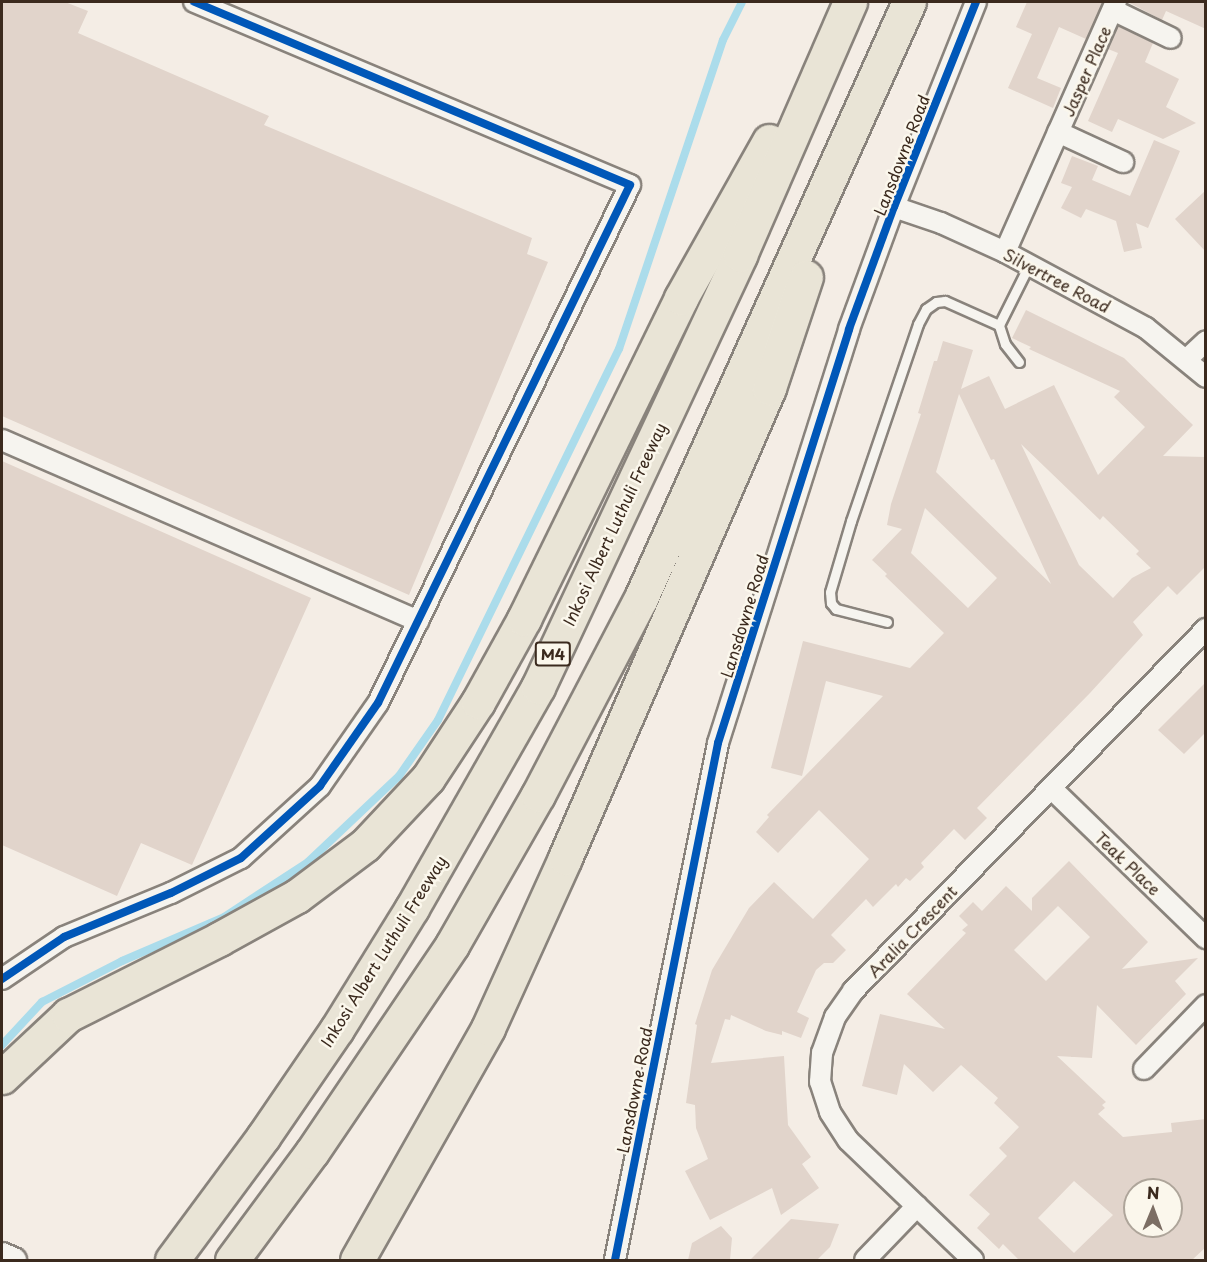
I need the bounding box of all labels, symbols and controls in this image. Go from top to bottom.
street label: Jasper Place [1057,23,1115,119]
street label: Lansdowne Road [869,92,933,218]
street label: Silvertree Road [1001,244,1113,316]
street label: Inkosi Albert Luthuli Freeway [558,418,670,630]
street label: Lansdowne Road [716,552,772,680]
road number: M4 [534,642,572,666]
street label: Teak Place [1091,827,1165,899]
street label: Inkosi Albert Luthuli Freeway [315,851,451,1051]
street label: Aralia Crescent [863,881,961,981]
street label: Lansdowne Road [612,1025,656,1155]
north arrow [1123,1178,1183,1238]
text: N [1147,1180,1160,1204]

